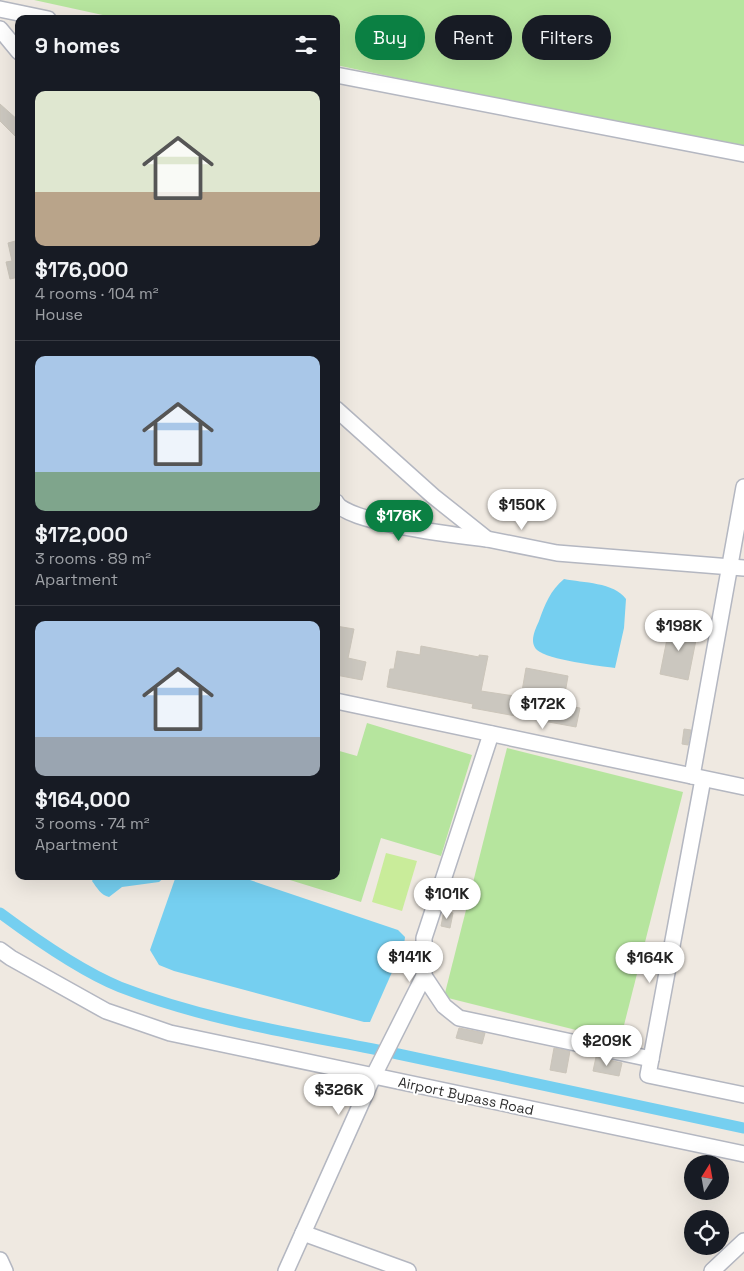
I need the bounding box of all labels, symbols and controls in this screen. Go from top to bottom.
chip: Buy [355,15,425,60]
chip: Rent [435,15,512,60]
chip: Filters [522,15,611,60]
icon: filters [292,31,320,59]
text: 9 homes [35,32,120,59]
icon: home [133,123,223,213]
text: $176,000 [35,256,128,283]
text: 4 rooms · 104 m² [35,283,159,304]
text: House [35,304,83,325]
icon: home [133,389,223,479]
pin: $150K [487,488,557,531]
text: $150K [499,494,545,515]
pin: $176K [364,500,434,542]
text: $176K [376,505,422,526]
text: $172,000 [35,521,128,548]
text: 3 rooms · 89 m² [35,548,151,569]
text: Apartment [35,569,118,590]
pin: $198K [644,610,714,652]
text: $198K [656,615,702,636]
icon: home [133,654,223,744]
pin: $172K [508,688,578,730]
text: $172K [520,693,566,714]
text: $164,000 [35,786,130,813]
text: 3 rooms · 74 m² [35,813,150,834]
text: Apartment [35,834,118,855]
pin: $101K [412,878,482,920]
text: $101K [425,883,469,904]
pin: $141K [375,940,445,983]
pin: $164K [615,942,685,984]
text: $141K [388,946,432,967]
text: $164K [626,947,674,968]
pin: $209K [572,1024,642,1067]
text: $209K [582,1030,632,1051]
street label: Airport Bypass Road [397,1073,535,1119]
pin: $326K [304,1074,374,1116]
text: $326K [315,1079,363,1100]
north arrow [684,1155,729,1200]
map controls [684,1155,729,1255]
button: locate [684,1210,729,1255]

